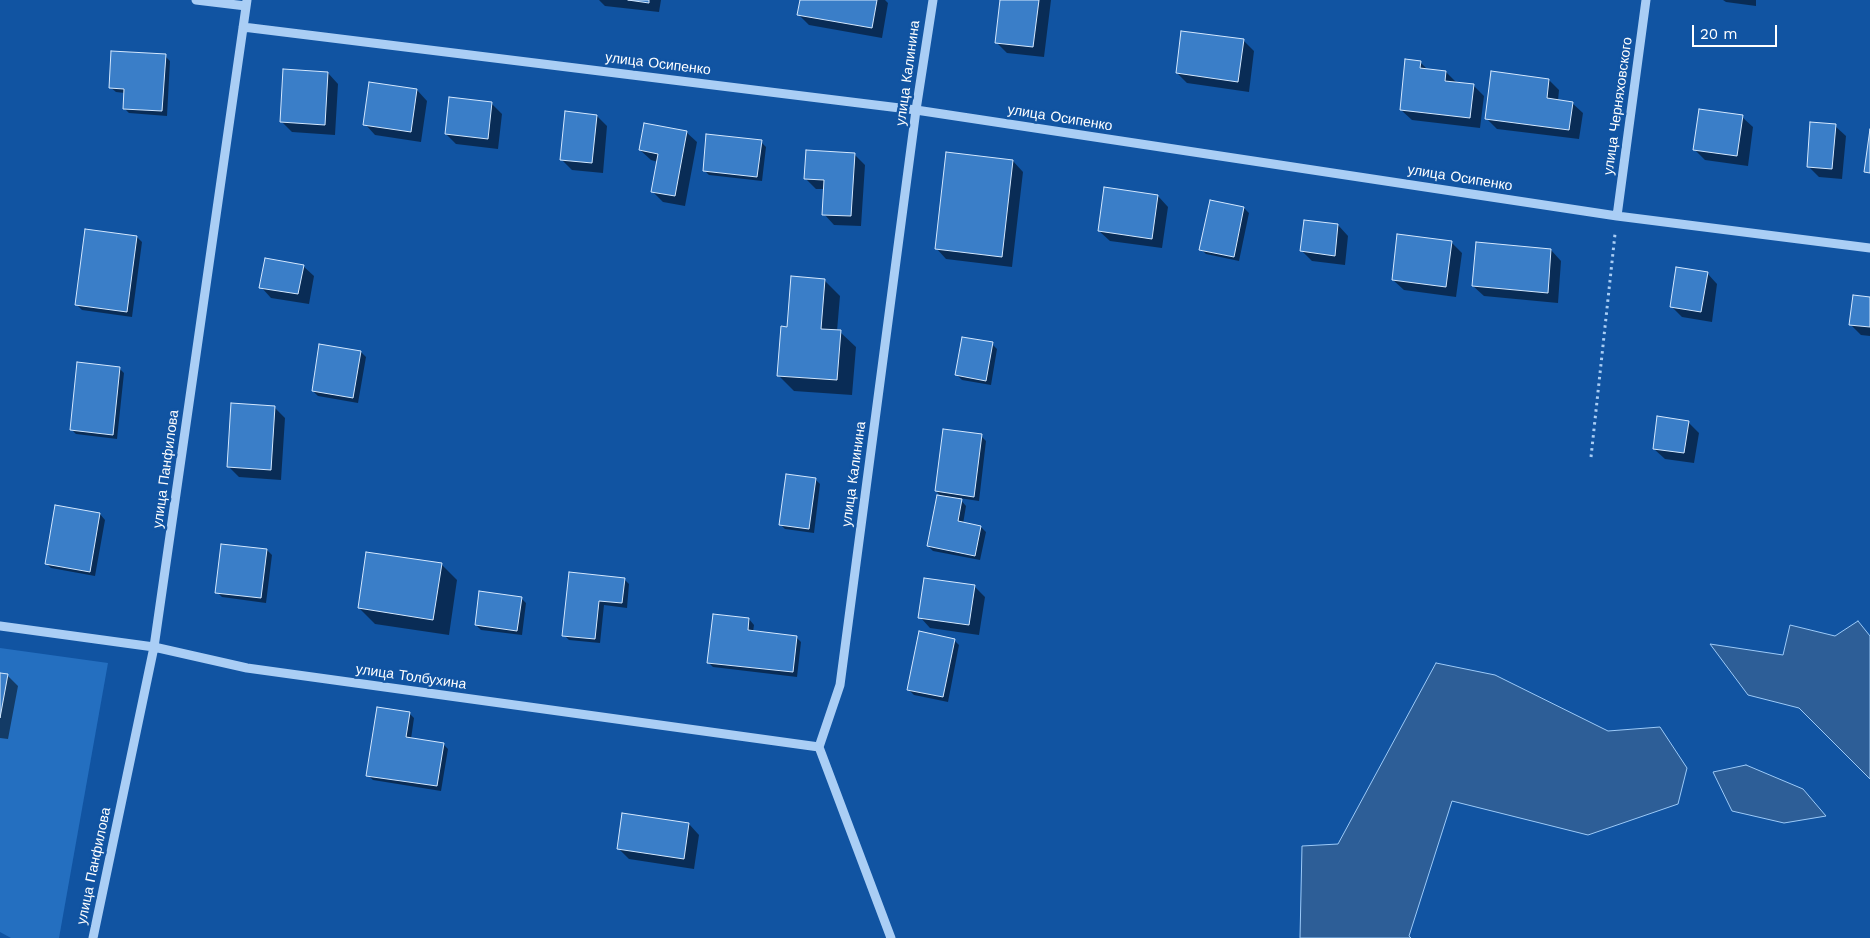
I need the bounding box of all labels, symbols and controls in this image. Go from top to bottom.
scale bar [1695,15,1780,47]
street label: улица Калинина [892,19,924,127]
text: 20 m [1700,25,1738,43]
street label: улица Черняховского [1600,36,1636,176]
street label: улица Осипенко [604,49,712,79]
street label: улица Осипенко [1006,101,1114,135]
street label: улица Осипенко [1406,161,1514,195]
street label: улица Панфилова [149,409,183,529]
street label: улица Калинина [838,420,870,528]
street label: улица Толбухина [355,661,467,693]
street label: улица Панфилова [73,806,115,926]

